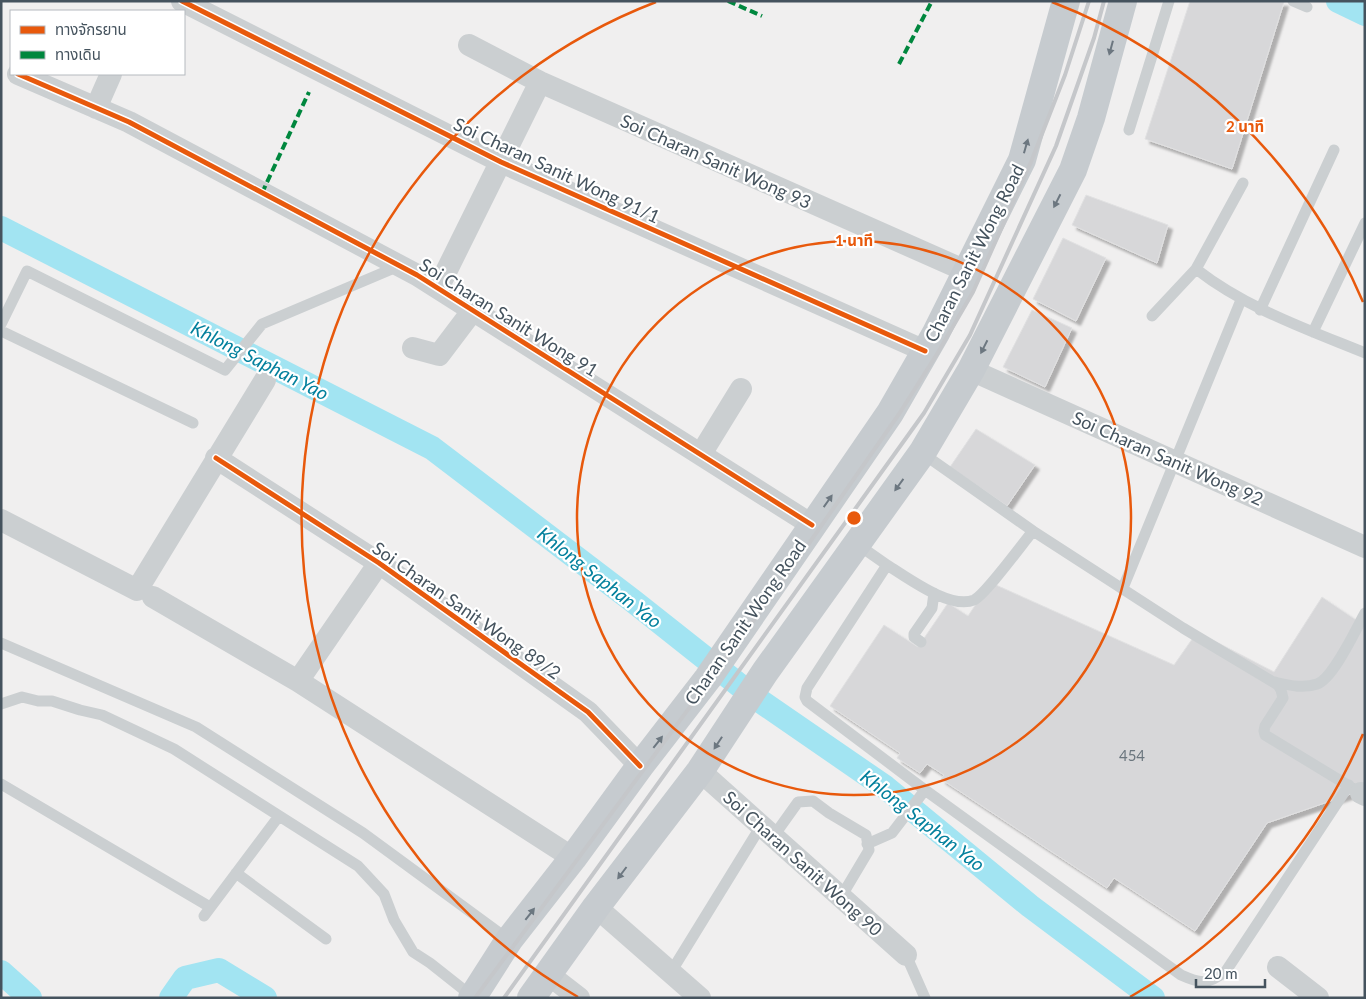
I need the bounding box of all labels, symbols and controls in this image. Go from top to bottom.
legend [10,10,185,75]
text: ทางจักรยาน [55,20,127,38]
one-way arrow [1106,41,1114,56]
text: ทางเดิน [55,45,101,63]
street label: Soi Charan Sanit Wong 93 [617,109,815,213]
street label: Soi Charan Sanit Wong 91/1 [450,112,664,228]
text: 2 นาที [1226,117,1264,135]
one-way arrow [1023,138,1031,153]
street label: Charan Sanit Wong Road [920,160,1028,346]
one-way arrow [1053,194,1061,208]
text: 1 นาที [835,231,873,249]
street label: Soi Charan Sanit Wong 91 [416,253,602,381]
water label: Khlong Saphan Yao [187,315,333,405]
one-way arrow [980,339,988,354]
street label: Soi Charan Sanit Wong 92 [1069,406,1267,510]
one-way arrow [894,478,904,492]
one-way arrow [823,494,833,508]
centre of rings [845,509,863,527]
water label: Khlong Saphan Yao [533,521,667,633]
street label: Charan Sanit Wong Road [680,535,810,709]
street label: Soi Charan Sanit Wong 89/2 [369,536,565,684]
one-way arrow [653,736,664,749]
one-way arrow [714,736,723,749]
house number: 454 [1119,746,1145,764]
water label: Khlong Saphan Yao [856,764,990,876]
street label: Soi Charan Sanit Wong 90 [719,786,887,940]
one-way arrow [617,866,627,880]
one-way arrow [524,908,535,921]
scale bar [1196,956,1265,988]
text: 20 m [1204,964,1238,982]

